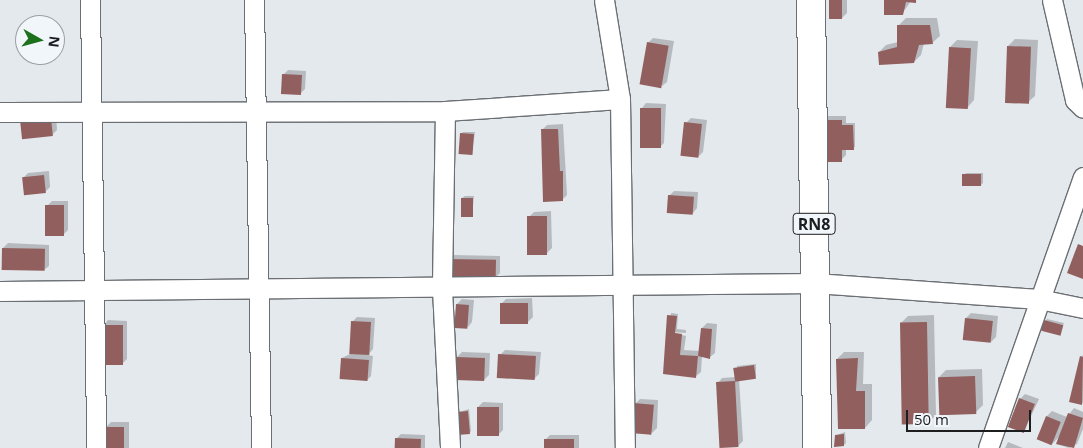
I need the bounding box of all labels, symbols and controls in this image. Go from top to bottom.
north arrow [15,15,65,65]
text: N [44,35,65,49]
road number: RN8 [792,210,836,238]
scale bar [908,400,1033,432]
text: 50 m [914,409,949,429]

